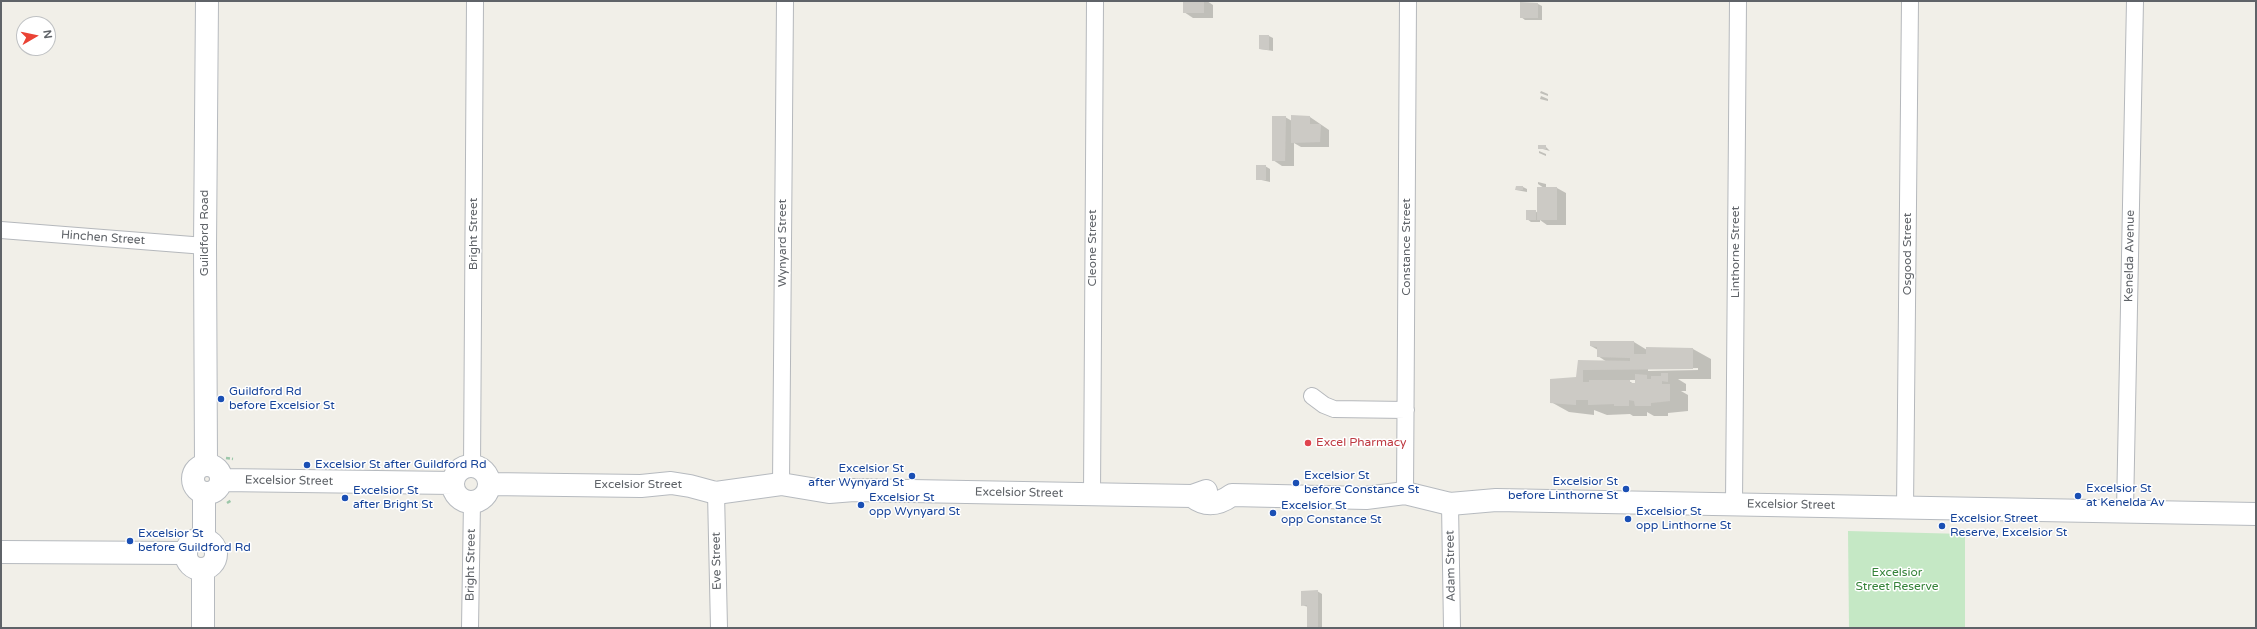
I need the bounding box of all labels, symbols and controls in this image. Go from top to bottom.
north arrow [16,16,56,56]
text: N [40,29,54,40]
street label: Guildford Road [198,190,212,276]
street label: Bright Street [467,198,481,270]
street label: Constance Street [1400,198,1414,296]
street label: Wynyard Street [776,199,790,287]
street label: Linthorne Street [1729,206,1743,298]
street label: Cleone Street [1086,210,1100,286]
street label: Kenelda Avenue [2122,210,2138,302]
street label: Osgood Street [1901,213,1915,295]
street label: Hinchen Street [60,228,146,248]
place label: Guildford Rd before Excelsior St [229,385,335,413]
marker: Guildford Rd before Excelsior St [216,394,226,404]
place label: Excel Pharmacy [1316,436,1406,450]
marker: Excel Pharmacy [1303,438,1313,448]
place label: Excelsior St after Guildford Rd [315,458,486,472]
marker: Excelsior St after Guildford Rd [302,460,312,470]
place label: Excelsior St after Wynyard St [808,462,904,490]
place label: Excelsior St before Constance St [1304,469,1419,497]
marker: Excelsior St after Wynyard St [907,471,917,481]
street label: Excelsior Street [245,473,333,489]
place label: Excelsior St before Linthorne St [1508,475,1618,503]
street label: Excelsior Street [594,478,682,492]
marker: Excelsior St before Constance St [1291,478,1301,488]
place label: Excelsior St at Kenelda Av [2086,482,2165,510]
place label: Excelsior St after Bright St [353,484,433,512]
marker: Excelsior St before Linthorne St [1621,484,1631,494]
street label: Excelsior Street [975,485,1063,501]
place label: Excelsior St opp Wynyard St [869,491,960,519]
marker: Excelsior St at Kenelda Av [2073,491,2083,501]
marker: Excelsior St after Bright St [340,493,350,503]
street label: Excelsior Street [1747,497,1835,513]
place label: Excelsior St opp Constance St [1281,499,1382,527]
marker: Excelsior St opp Wynyard St [856,500,866,510]
place label: Excelsior St opp Linthorne St [1636,505,1731,533]
marker: Excelsior St opp Constance St [1268,508,1278,518]
place label: Excelsior Street Reserve, Excelsior St [1950,512,2067,540]
marker: Excelsior St opp Linthorne St [1623,514,1633,524]
marker: Excelsior Street Reserve, Excelsior St [1937,521,1947,531]
place label: Excelsior St before Guildford Rd [138,527,251,555]
street label: Bright Street [463,529,479,601]
street label: Adam Street [1443,530,1459,602]
street label: Eve Street [709,532,725,590]
marker: Excelsior St before Guildford Rd [125,536,135,546]
park label: Excelsior Street Reserve [1856,566,1938,594]

